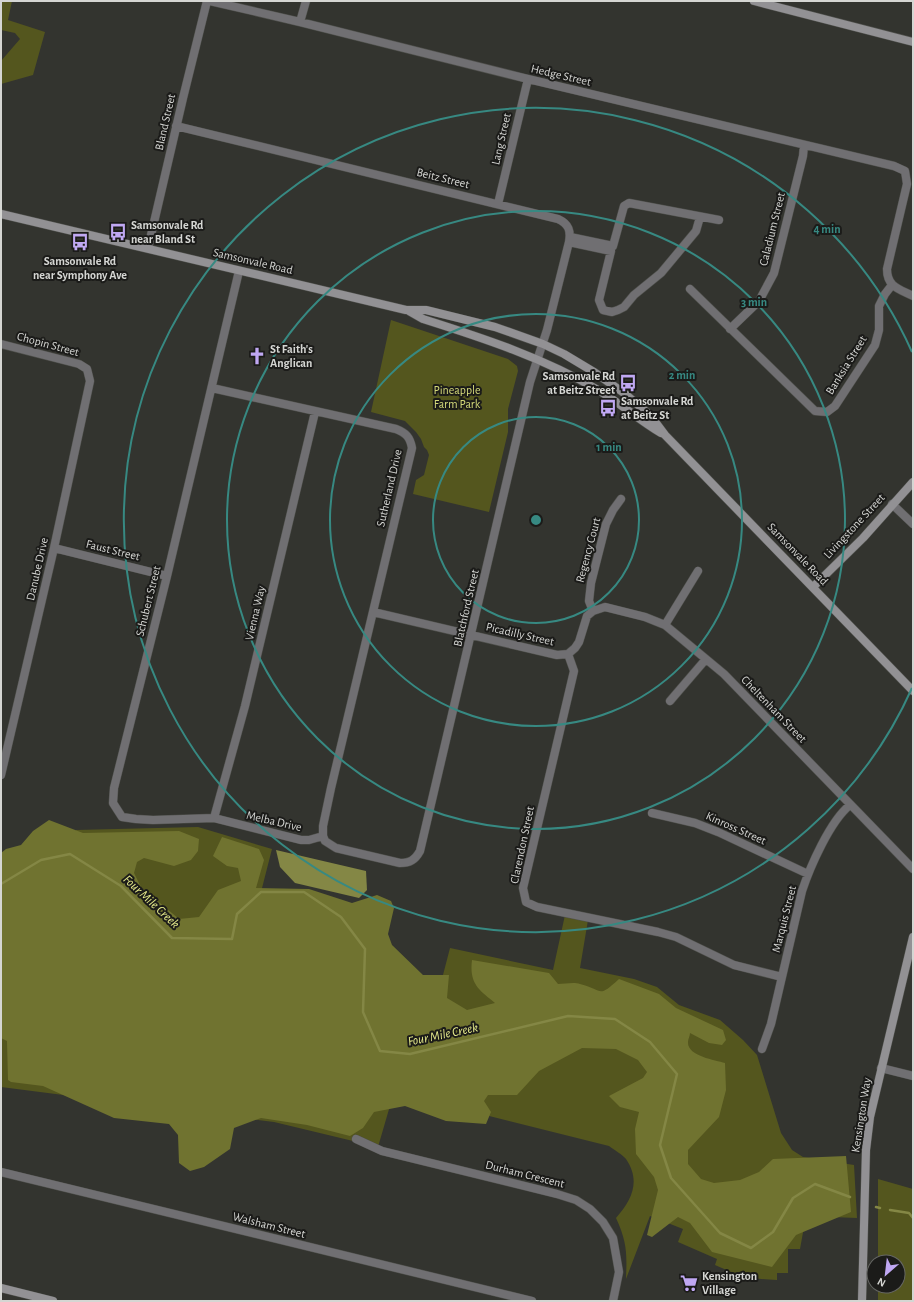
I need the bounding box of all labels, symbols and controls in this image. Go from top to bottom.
street label: Hedge Street [530,62,592,88]
street label: Bland Street [153,92,177,151]
street label: Lang Street [489,112,513,166]
street label: Beitz Street [415,166,471,190]
street label: Caladium Street [757,191,787,267]
place label: Samsonvale Rd near Bland St [131,219,204,245]
bus stop icon: Samsonvale Rd near Bland St [108,222,128,242]
text: 4 min [813,223,841,235]
bus stop icon: Samsonvale Rd near Symphony Ave [70,232,90,252]
street label: Samsonvale Road [212,246,294,276]
place label: Samsonvale Rd near Symphony Ave [33,255,127,282]
text: 3 min [741,296,767,308]
street label: Chopin Street [16,330,81,358]
street label: Banksia Street [823,333,869,396]
place label: St Faith's Anglican [270,343,313,369]
church icon: St Faith's Anglican [247,346,267,366]
text: 2 min [669,369,695,381]
place label: Samsonvale Rd at Beitz Street [543,370,616,396]
bus stop icon: Samsonvale Rd at Beitz Street [618,373,638,393]
park label: Pineapple Farm Park [433,384,481,410]
place label: Samsonvale Rd at Beitz St [621,395,694,421]
bus stop icon: Samsonvale Rd at Beitz St [598,398,618,418]
text: 1 min [596,441,622,453]
street label: Sutherland Drive [374,448,404,528]
street label: Livingstone Street [821,491,887,561]
centre of rings [529,513,543,527]
street label: Regency Court [574,516,603,584]
street label: Samsonvale Road [765,521,831,587]
street label: Danube Drive [24,536,50,602]
street label: Faust Street [85,538,141,563]
street label: Schubert Street [133,564,163,637]
street label: Blatchford Street [451,568,481,648]
street label: Vienna Way [243,585,268,642]
street label: Picadilly Street [485,620,555,649]
street label: Cheltenham Street [739,673,809,745]
street label: Clarendon Street [508,805,536,885]
street label: Melba Drive [245,809,303,833]
street label: Kinross Street [704,809,768,847]
water label: Four Mile Creek [120,873,182,931]
street label: Marquis Street [770,884,798,954]
water label: Four Mile Creek [407,1021,479,1049]
street label: Kensington Way [849,1077,874,1153]
street label: Durham Crescent [484,1158,566,1190]
street label: Walsham Street [231,1210,307,1240]
north arrow [866,1254,906,1294]
place label: Kensington Village [702,1270,757,1296]
supermarket icon: Kensington Village [679,1273,699,1293]
text: N [876,1276,888,1289]

